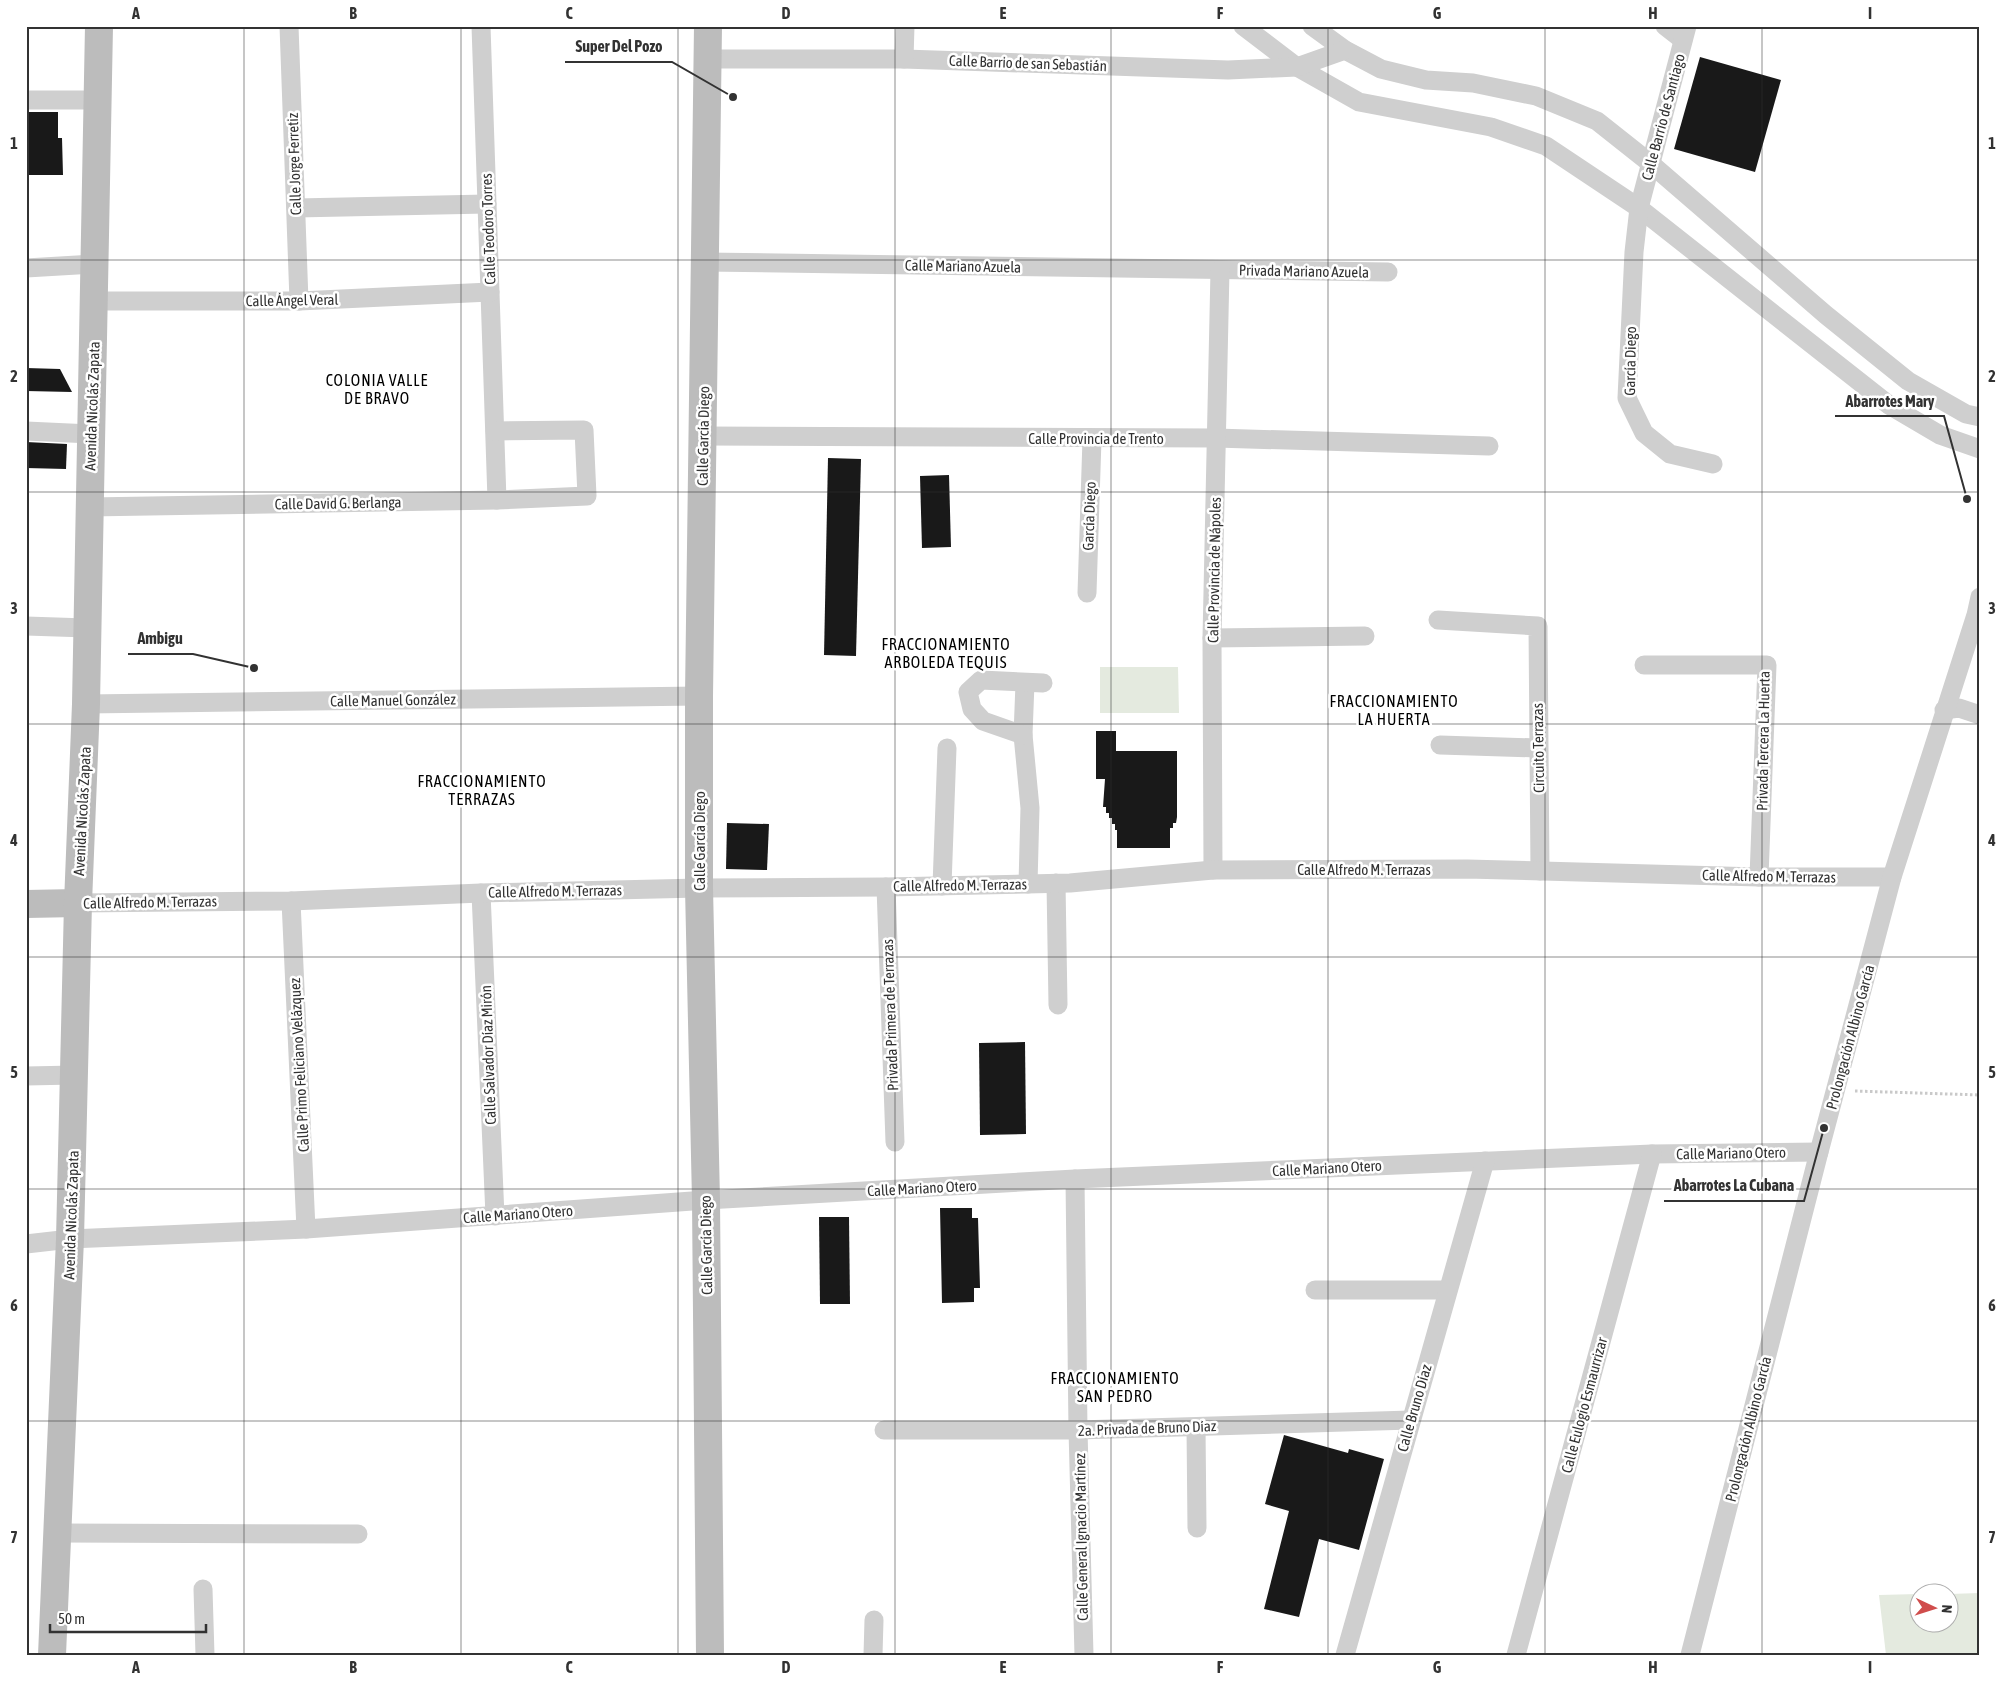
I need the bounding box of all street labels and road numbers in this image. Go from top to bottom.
street label: Calle Barrio de san Sebastián [949,52,1107,74]
street label: Calle Barrio de Santiago [1638,52,1688,182]
street label: Calle Jorge Ferretiz [284,112,304,216]
street label: Calle Teodoro Torres [478,173,498,285]
street label: Calle Mariano Azuela [905,256,1021,276]
street label: Privada Mariano Azuela [1239,261,1369,281]
street label: Calle Ángel Veral [245,291,339,309]
street label: García Diego [1621,326,1639,396]
street label: Avenida Nicolás Zapata [81,341,103,471]
street label: Calle García Diego [694,386,712,486]
street label: Calle Provincia de Trento [1028,430,1164,447]
street label: García Diego [1079,481,1099,551]
street label: Calle David G. Berlanga [274,493,402,513]
street label: Calle Provincia de Nápoles [1204,497,1224,643]
street label: Privada Tercera La Huerta [1753,671,1773,811]
street label: Calle Manuel González [330,690,456,710]
street label: Circuito Terrazas [1529,703,1547,793]
street label: Avenida Nicolás Zapata [70,746,94,876]
street label: Calle García Diego [691,791,708,891]
street label: Calle Alfredo M. Terrazas [1297,861,1431,878]
street label: Calle Alfredo M. Terrazas [1702,866,1836,886]
street label: Calle Alfredo M. Terrazas [893,875,1027,895]
street label: Calle Alfredo M. Terrazas [488,881,622,901]
street label: Calle Alfredo M. Terrazas [83,892,217,912]
street label: Privada Primera de Terrazas [879,939,901,1091]
street label: Prolongación Albino García [1822,963,1878,1111]
street label: Calle Primo Feliciano Velázquez [286,977,312,1152]
street label: Calle Salvador Díaz Mirón [477,985,499,1125]
street label: Calle Mariano Otero [1676,1144,1786,1162]
street label: Avenida Nicolás Zapata [60,1150,82,1280]
street label: Calle Mariano Otero [1272,1157,1382,1179]
street label: Calle Mariano Otero [867,1177,977,1199]
street label: Calle García Diego [697,1195,715,1295]
street label: Calle Mariano Otero [463,1202,573,1226]
street label: Calle Eulogio Esmaurrizar [1558,1335,1610,1475]
street label: Prolongación Albino García [1722,1355,1774,1503]
street label: Calle Bruno Díaz [1393,1362,1435,1453]
street label: 2a. Privada de Bruno Díaz [1078,1417,1217,1439]
street label: Calle General Ignacio Martínez [1071,1452,1091,1621]

